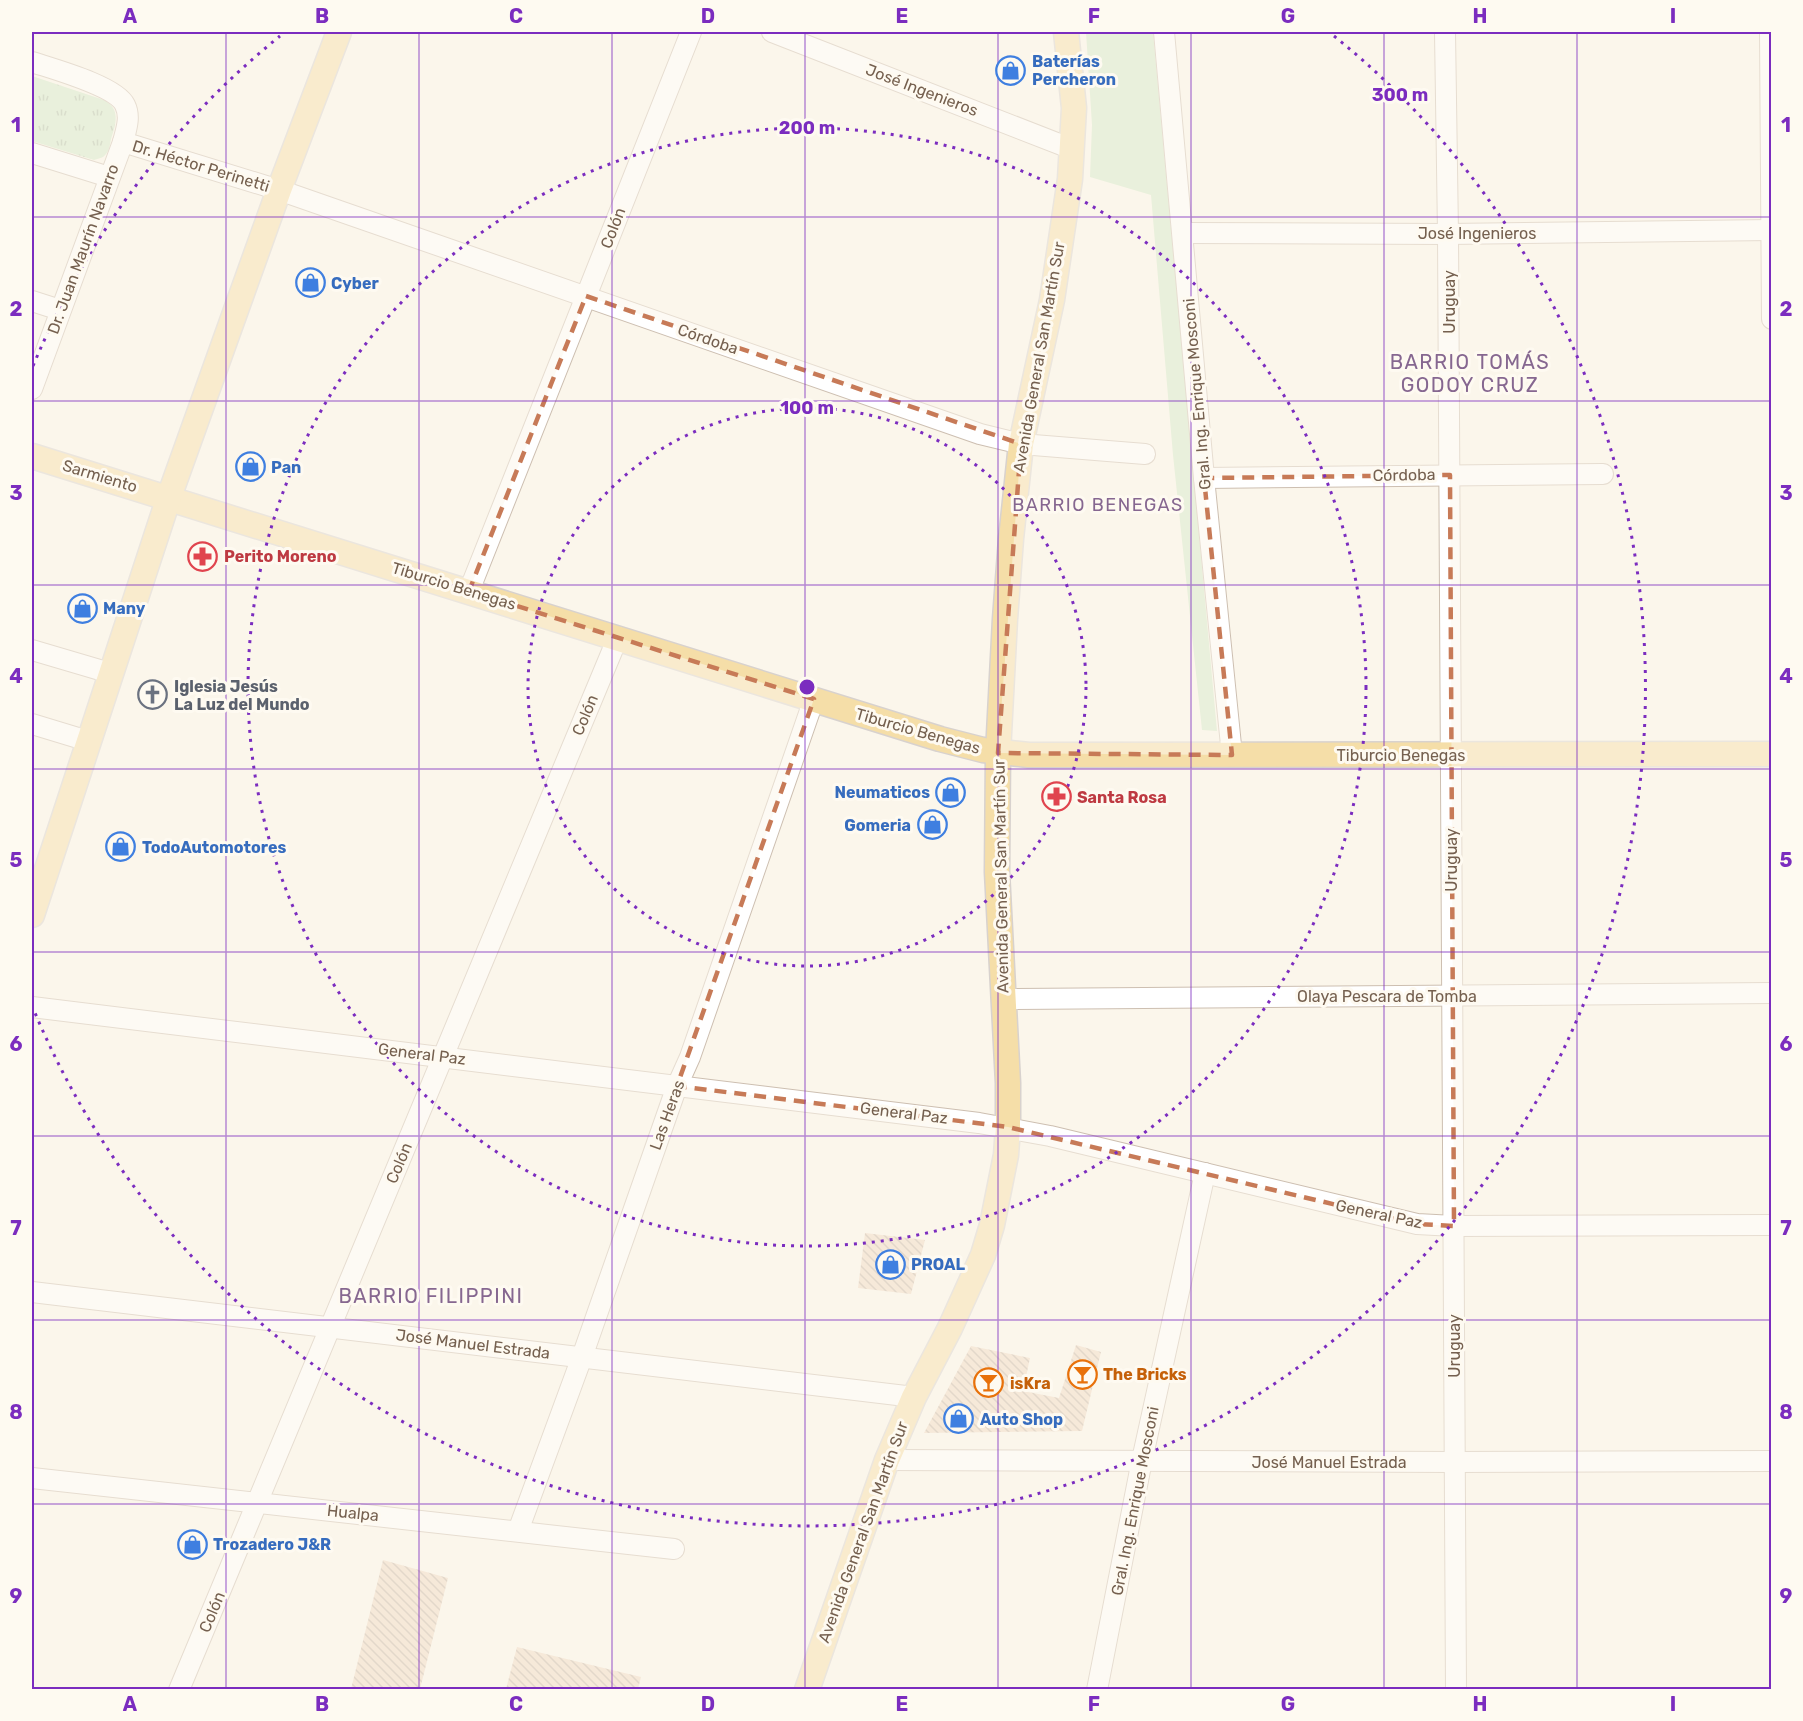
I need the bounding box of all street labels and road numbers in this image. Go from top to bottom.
street label: José Ingenieros [863,60,981,120]
street label: Dr. Héctor Perinetti [130,136,272,196]
street label: Dr. Juan Maurín Navarro [43,161,123,337]
street label: Colón [596,205,630,251]
street label: José Ingenieros [1418,224,1536,243]
street label: Avenida General San Martín Sur [1009,240,1069,474]
street label: Uruguay [1440,270,1459,334]
street label: Gral. Ing. Enrique Mosconi [1179,297,1215,491]
street label: Córdoba [675,320,741,358]
street label: Sarmiento [60,456,140,496]
street label: Córdoba [1372,465,1436,485]
street label: Tiburcio Benegas [390,558,518,614]
street label: Colón [568,692,602,738]
street label: Tiburcio Benegas [853,704,983,758]
street label: Tiburcio Benegas [1337,746,1465,765]
street label: Avenida General San Martín Sur [989,759,1013,993]
street label: Uruguay [1442,828,1461,892]
street label: Olaya Pescara de Tomba [1297,987,1477,1006]
street label: General Paz [377,1039,467,1069]
street label: Las Heras [646,1077,688,1153]
street label: General Paz [859,1098,949,1128]
street label: Colón [382,1140,416,1186]
street label: General Paz [1334,1196,1424,1232]
street label: Uruguay [1445,1314,1464,1378]
street label: José Manuel Estrada [395,1325,551,1363]
street label: Gral. Ing. Enrique Mosconi [1107,1405,1163,1597]
street label: Avenida General San Martín Sur [814,1419,912,1645]
street label: José Manuel Estrada [1251,1453,1407,1472]
street label: Hualpa [326,1501,380,1525]
street label: Colón [195,1589,229,1635]

